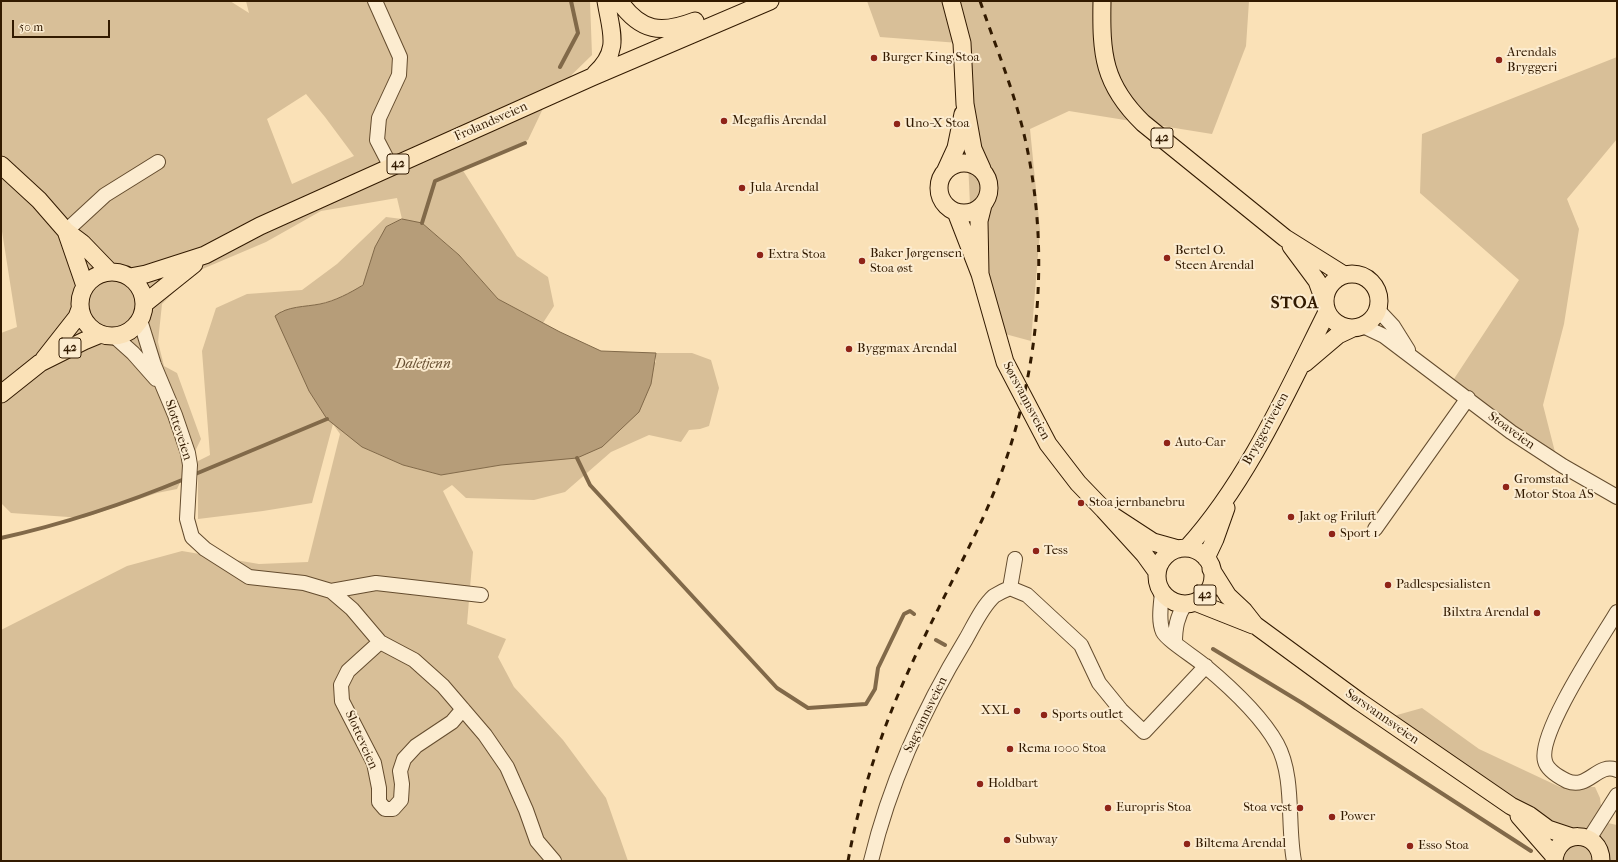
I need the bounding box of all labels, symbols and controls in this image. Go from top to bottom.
scale bar [14,12,112,38]
text: 50 m [19,20,43,34]
place label: Arendals Bryggeri [1507,45,1557,76]
place label: Burger King Stoa [882,50,980,66]
marker: Burger King Stoa [869,53,879,63]
marker: Arendals Bryggeri [1494,55,1504,65]
street label: Frolandsveien [452,99,530,145]
place label: Megaflis Arendal [732,113,826,129]
marker: Megaflis Arendal [719,116,729,126]
place label: Uno-X Stoa [905,116,969,132]
marker: Uno-X Stoa [892,119,902,129]
road number: 42 [1151,128,1173,148]
road number: 42 [387,154,409,174]
place label: Jula Arendal [750,180,819,196]
marker: Jula Arendal [737,183,747,193]
place label: Bertel O. Steen Arendal [1175,243,1254,274]
place label: Baker Jørgensen Stoa øst [870,246,962,277]
place label: Extra Stoa [768,247,826,263]
marker: Extra Stoa [755,250,765,260]
marker: Bertel O. Steen Arendal [1162,253,1172,263]
marker: Baker Jørgensen Stoa øst [857,256,867,266]
district label: STOA [1271,294,1319,314]
road number: 42 [59,338,81,358]
place label: Byggmax Arendal [857,341,957,357]
marker: Byggmax Arendal [844,344,854,354]
water label: Daletjenn [395,357,451,373]
street label: Sørsvannsveien [999,359,1053,443]
street label: Bryggeriveien [1240,390,1292,468]
street label: Slotteveien [161,398,195,462]
street label: Stoaveien [1485,409,1537,453]
place label: Auto-Car [1175,435,1226,451]
marker: Auto-Car [1162,438,1172,448]
place label: Gromstad Motor Stoa AS [1514,472,1594,503]
marker: Gromstad Motor Stoa AS [1501,482,1511,492]
place label: Stoa jernbanebru [1089,495,1185,511]
marker: Stoa jernbanebru [1076,498,1086,508]
place label: Jakt og Friluft [1299,509,1376,525]
marker: Jakt og Friluft [1286,512,1296,522]
place label: Sport 1 [1340,526,1378,542]
marker: Sport 1 [1327,529,1337,539]
place label: Tess [1044,543,1068,559]
marker: Tess [1031,546,1041,556]
place label: Padlespesialisten [1396,577,1491,593]
marker: Padlespesialisten [1383,580,1393,590]
road number: 42 [1194,585,1216,605]
place label: Bilxtra Arendal [1443,605,1529,621]
marker: Bilxtra Arendal [1532,608,1542,618]
street label: Sagvannsveien [901,675,951,755]
street label: Sørsvannsveien [1342,686,1422,748]
place label: XXL [981,703,1009,719]
marker: XXL [1012,706,1022,716]
place label: Sports outlet [1052,707,1123,723]
street label: Slotteveien [341,708,381,772]
marker: Sports outlet [1039,710,1049,720]
place label: Rema 1000 Stoa [1018,741,1106,757]
marker: Rema 1000 Stoa [1005,744,1015,754]
place label: Holdbart [988,776,1038,792]
marker: Holdbart [975,779,985,789]
place label: Europris Stoa [1116,800,1191,816]
place label: Stoa vest [1243,800,1292,816]
marker: Europris Stoa [1103,803,1113,813]
marker: Stoa vest [1295,803,1305,813]
place label: Power [1340,809,1375,825]
marker: Power [1327,812,1337,822]
place label: Subway [1015,832,1058,848]
marker: Subway [1002,835,1012,845]
place label: Biltema Arendal [1195,836,1286,852]
place label: Esso Stoa [1418,838,1469,854]
marker: Biltema Arendal [1182,839,1192,849]
marker: Esso Stoa [1405,841,1415,851]

